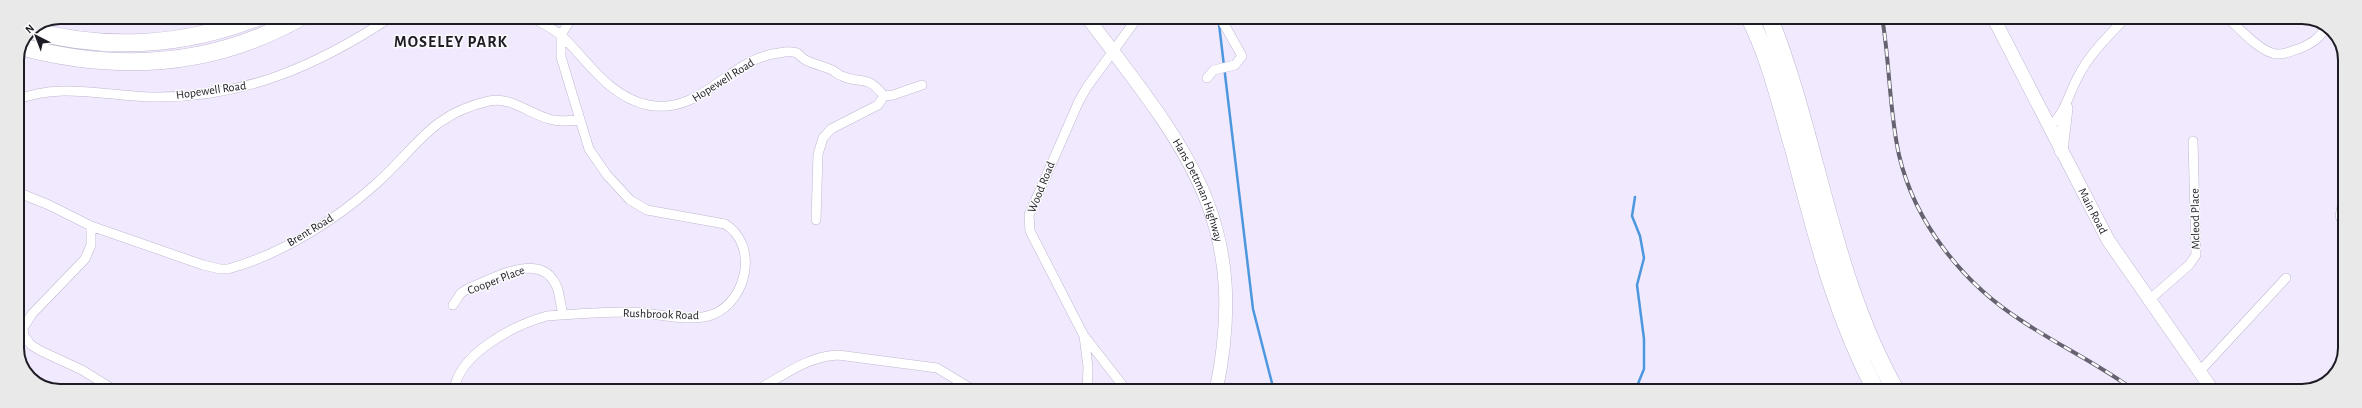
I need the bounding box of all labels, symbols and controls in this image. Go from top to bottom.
north arrow [16,16,56,56]
text: N [23,22,36,36]
district label: MOSELEY PARK [394,34,508,50]
street label: Hopewell Road [690,56,756,104]
street label: Hopewell Road [175,79,247,101]
street label: Hans Dettman Highway [1170,136,1225,243]
street label: Wood Road [1025,160,1057,214]
street label: Main Road [2076,186,2110,236]
street label: Mcleod Place [2188,188,2202,250]
street label: Brent Road [285,212,335,248]
street label: Cooper Place [466,264,526,296]
street label: Rushbrook Road [623,307,699,321]

